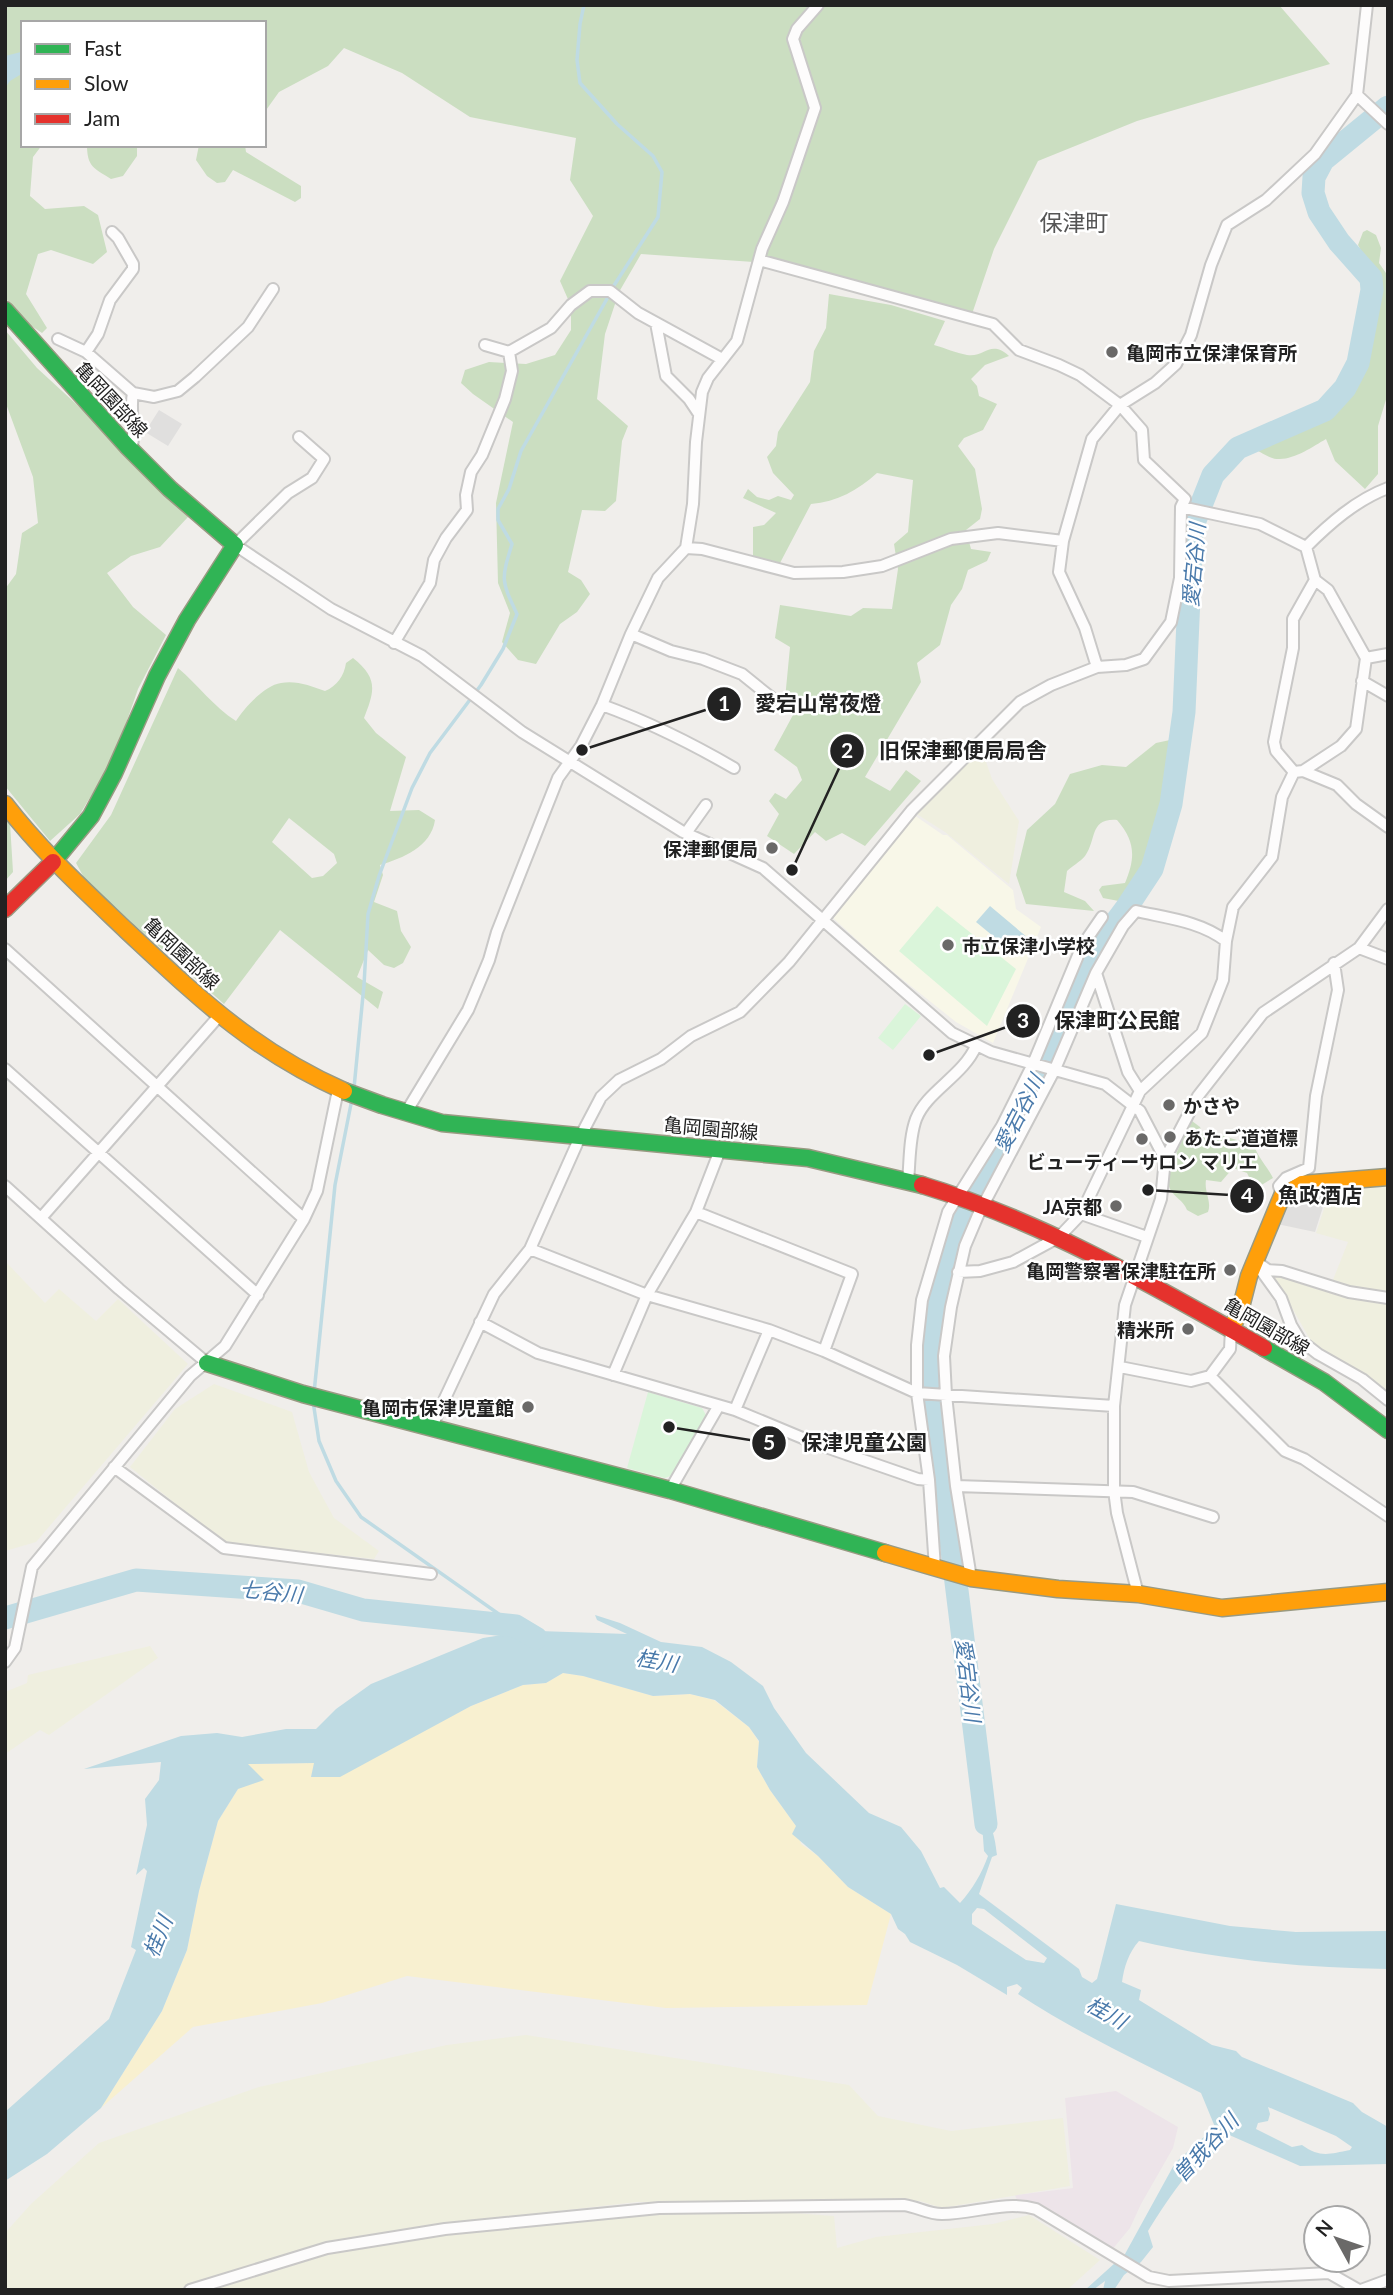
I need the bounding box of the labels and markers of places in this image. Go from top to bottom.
place label: 亀岡市立保津保育所 [1126,341,1297,364]
marker: 亀岡市立保津保育所 [1104,344,1120,360]
callout: 愛宕山常夜燈 [706,683,895,725]
callout: 旧保津郵便局局舎 [830,730,1061,772]
place label: 保津郵便局 [663,837,758,860]
marker: 保津郵便局 [764,840,780,856]
place label: 市立保津小学校 [962,934,1095,957]
marker: 市立保津小学校 [940,937,956,953]
callout: 保津町公民館 [1005,1000,1194,1042]
place label: かさや [1183,1094,1240,1117]
marker: かさや [1161,1097,1177,1113]
place label: あたご道道標 [1184,1126,1298,1149]
marker: あたご道道標 [1162,1129,1178,1145]
marker: ビューティーサロン マリエ [1134,1131,1150,1147]
place label: ビューティーサロン マリエ [1026,1150,1258,1173]
callout: 魚政酒店 [1229,1175,1376,1217]
place label: JA京都 [1043,1195,1102,1218]
marker: JA京都 [1108,1198,1124,1214]
place label: 亀岡警察署保津駐在所 [1026,1259,1216,1282]
marker: 亀岡警察署保津駐在所 [1222,1262,1238,1278]
place label: 精米所 [1117,1318,1174,1341]
marker: 精米所 [1180,1321,1196,1337]
place label: 亀岡市保津児童館 [362,1396,514,1419]
marker: 亀岡市保津児童館 [520,1399,536,1415]
callout: 保津児童公園 [752,1422,941,1464]

